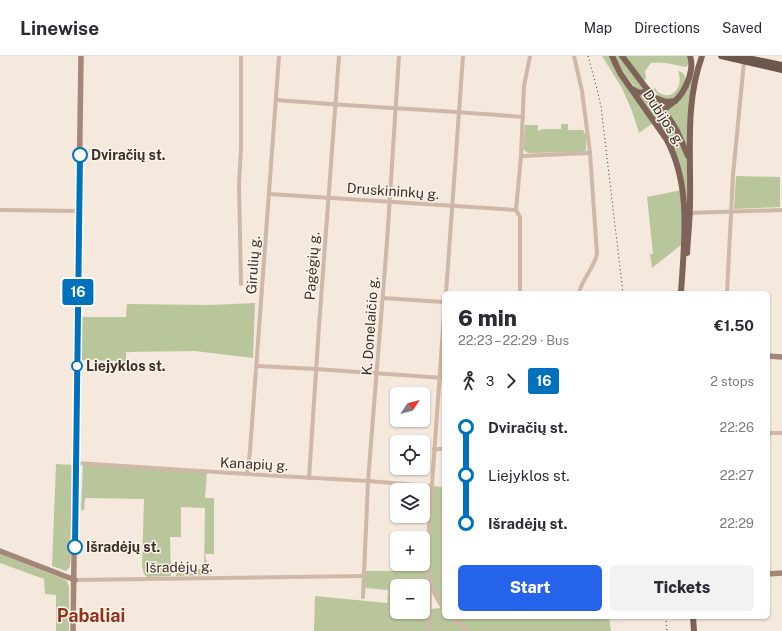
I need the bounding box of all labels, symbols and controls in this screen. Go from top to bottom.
text: Linewise [20,17,99,39]
text: Map [584,20,612,36]
text: Directions [634,20,700,36]
text: Saved [722,20,762,36]
street label: Dubijos g. [640,87,688,149]
marker: Dviračių st. [72,147,88,163]
place label: Dviračių st. [91,147,166,163]
street label: Druskininkų g. [346,180,440,202]
street label: Pagėgių g. [302,231,322,301]
street label: Girulių g. [243,235,263,295]
street label: K. Donelaičio g. [359,276,381,376]
line badge: 16 [60,279,96,305]
text: 16 [70,284,86,300]
text: 6 min [458,305,517,331]
text: €1.50 [714,317,754,334]
text: 22:23 – 22:29 · Bus [458,333,569,348]
place label: Liejyklos st. [86,358,166,374]
marker: Liejyklos st. [71,360,83,372]
icon: walk [458,370,480,392]
icon: forward [500,370,522,392]
text: 16 [536,373,551,389]
text: 3 [486,374,494,389]
text: 2 stops [710,374,754,389]
north arrow [390,387,430,427]
map controls [390,387,430,619]
text: Dviračių st. [488,419,568,436]
text: 22:26 [719,420,754,435]
button: locate [390,435,430,475]
street label: Kanapių g. [220,454,288,474]
text: Liejyklos st. [488,467,570,484]
text: 22:27 [720,468,754,483]
button: layers [390,483,430,523]
text: Išradėjų st. [488,515,568,532]
text: 22:29 [719,516,754,531]
button: + [390,531,430,571]
marker: Išradėjų st. [67,539,83,555]
place label: Išradėjų st. [86,539,160,555]
street label: Išradėjų g. [145,558,213,576]
button: Start [458,565,602,611]
button: Tickets [610,565,754,611]
button: − [390,579,430,619]
district label: Pabaliai [57,605,125,626]

